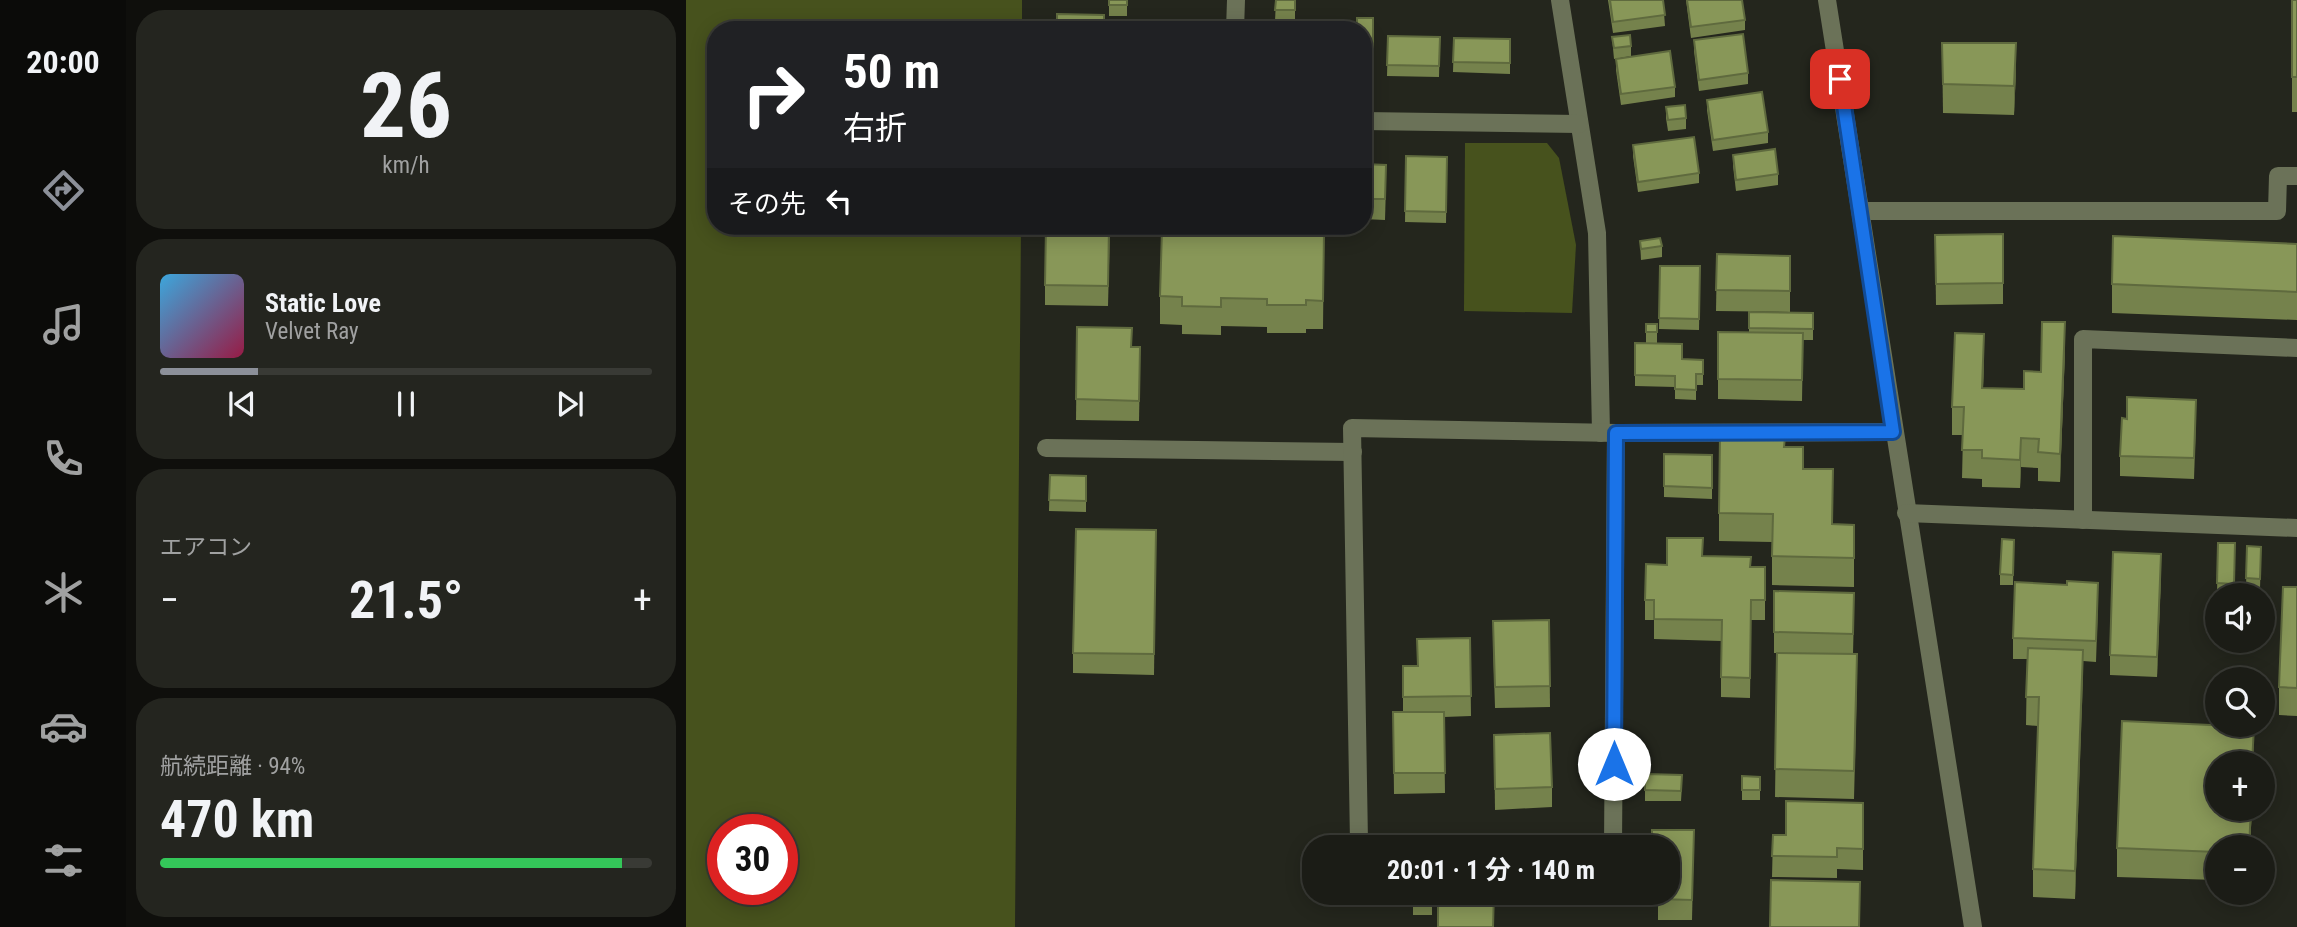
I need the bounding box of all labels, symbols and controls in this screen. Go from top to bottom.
text: 20:00 [26,43,100,81]
text: 50 m [843,43,940,100]
icon: right [728,49,819,140]
pin [1810,49,1870,109]
text: 26 [360,53,452,159]
icon: arrive [1821,60,1859,98]
text: 右折 [843,109,907,147]
text: km/h [382,152,430,179]
icon: directions [39,166,88,215]
icon: left [820,182,858,220]
text: その先 [728,189,806,219]
text: Static Love [265,288,381,318]
icon: music [39,300,88,349]
text: Velvet Ray [265,318,359,345]
icon: previous [223,385,261,423]
icon: pause [387,385,425,423]
icon: next [551,385,589,423]
icon: phone [39,434,88,483]
text: エアコン [160,534,252,561]
icon: climate [39,568,88,617]
text: 21.5° [349,570,463,631]
text: − [160,578,179,622]
text: + [633,578,652,622]
map controls [2205,583,2275,905]
button: sound [2205,583,2275,653]
button: search [2205,667,2275,737]
icon: car [39,702,88,751]
position arrow [1577,727,1651,801]
button: + [2205,751,2275,821]
text: 航続距離 · 94% [160,753,305,780]
text: 470 km [160,789,314,850]
speed limit sign: 30 [707,814,798,905]
button: − [2205,835,2275,905]
icon: filters [39,836,88,885]
text: 20:01 · 1 分 · 140 m [1387,855,1595,885]

